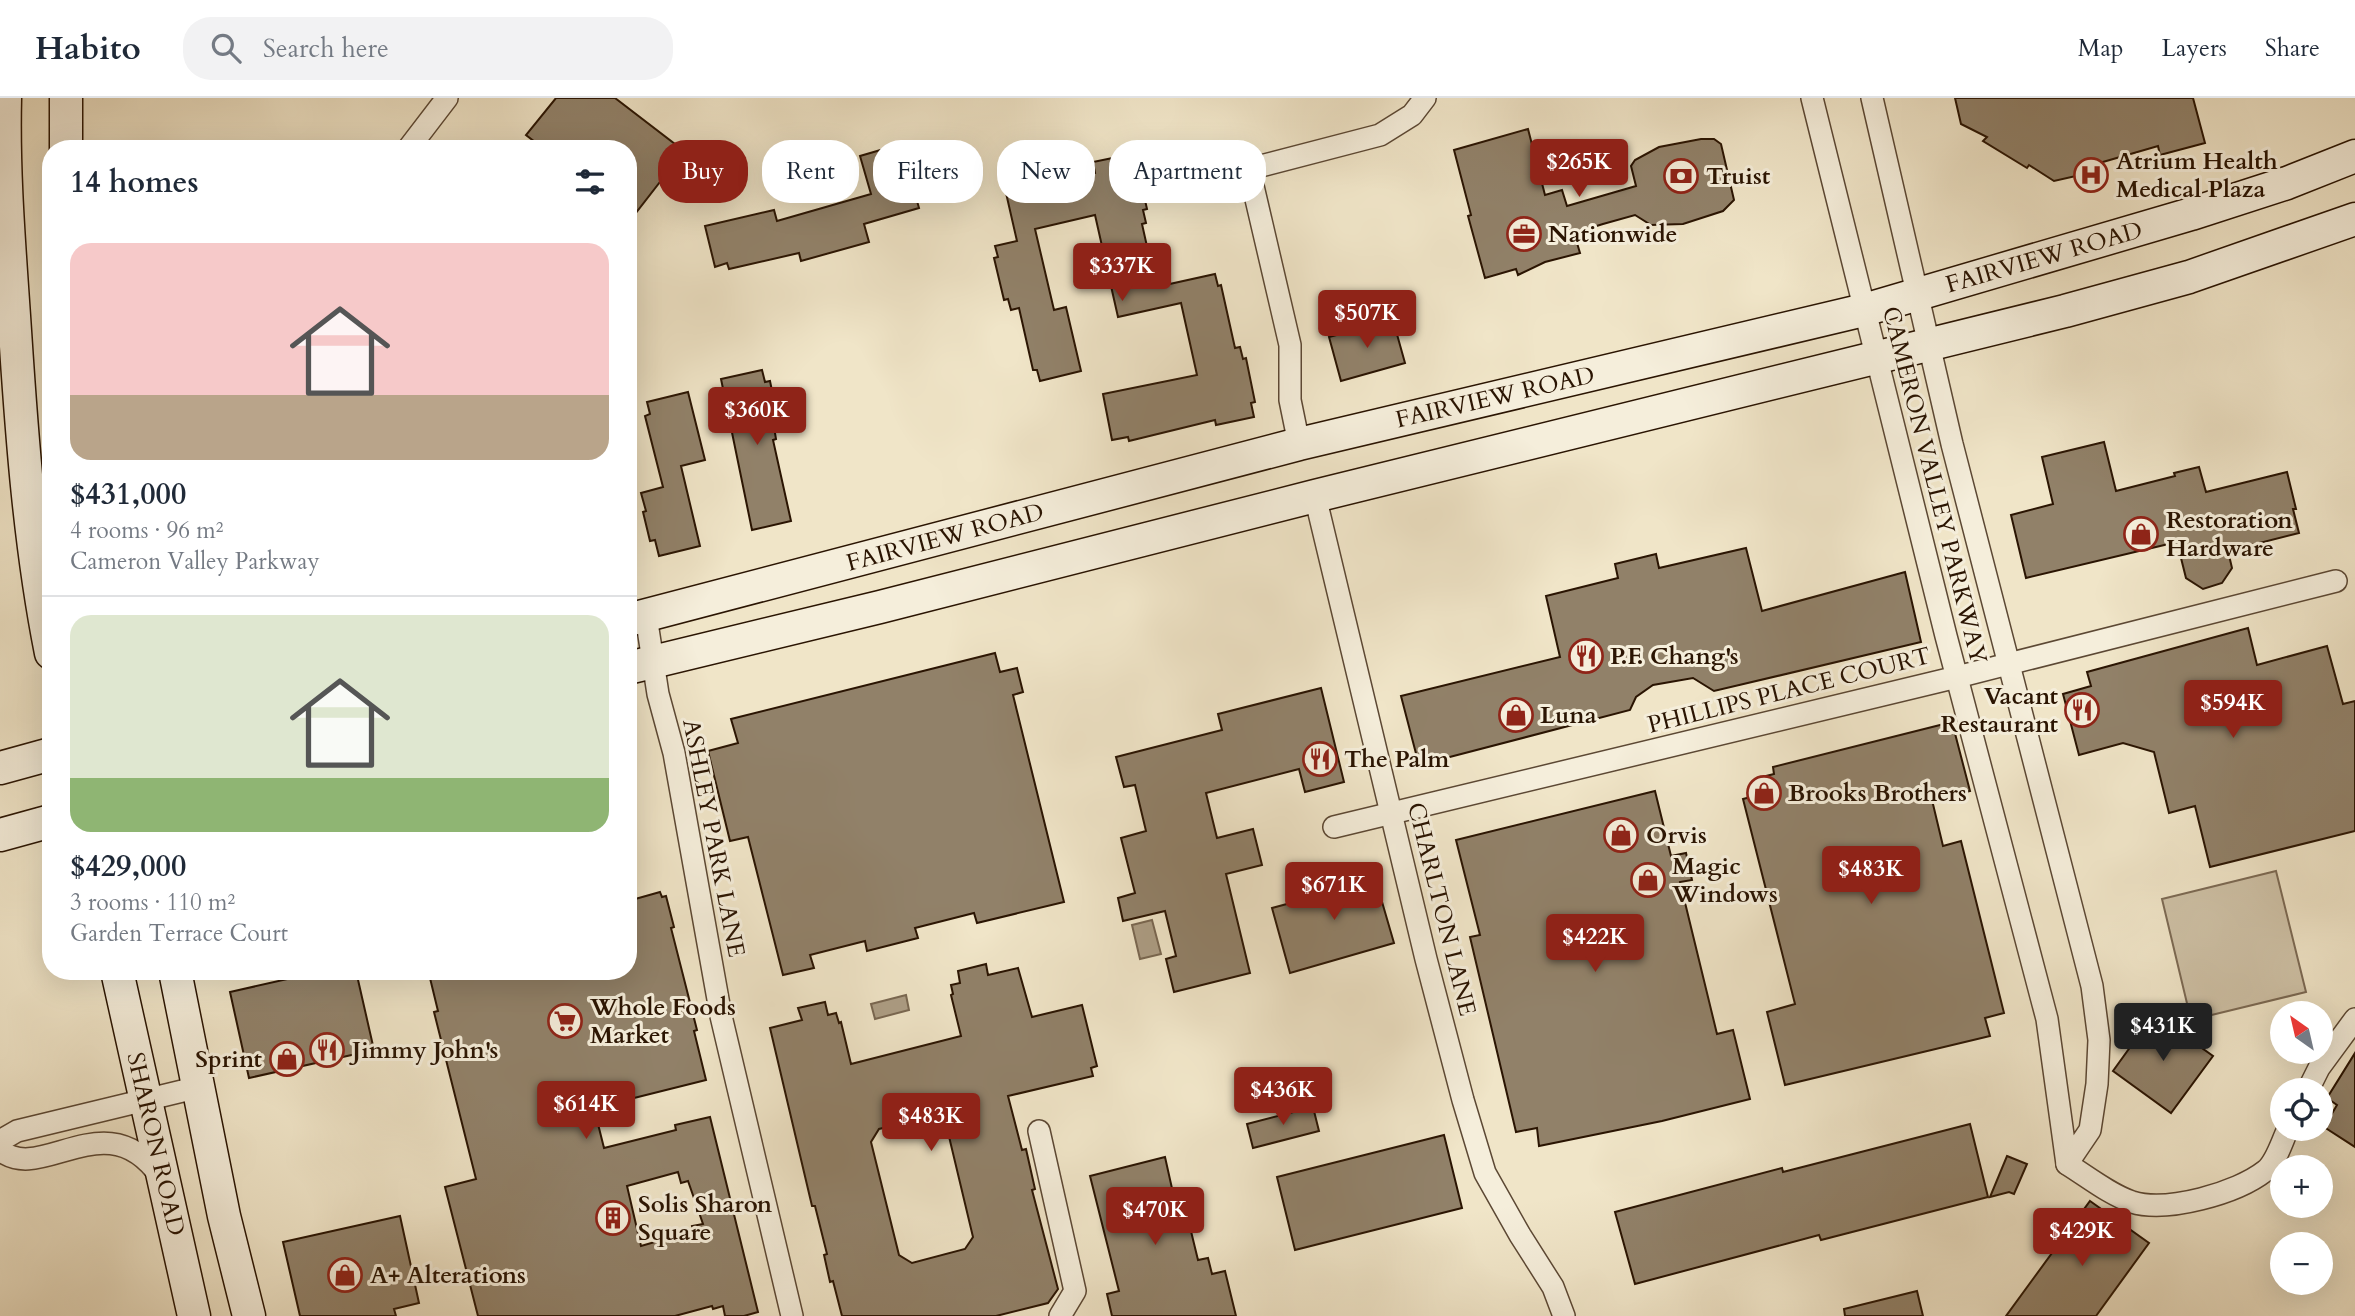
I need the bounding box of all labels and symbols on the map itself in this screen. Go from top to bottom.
pin: $265K [1530,140,1628,199]
place label: Atrium Health Medical Plaza [2116,145,2278,206]
hospital icon: Atrium Health Medical Plaza [2072,156,2110,194]
bank icon: Truist [1662,157,1700,195]
place label: Truist [1706,160,1771,193]
street label: FAIRVIEW ROAD [1942,214,2146,301]
office icon: Nationwide [1505,215,1543,253]
place label: Nationwide [1548,218,1677,251]
pin: $337K [1073,244,1171,303]
pin: $507K [1318,290,1416,350]
street label: CAMERON VALLEY PARKWAY [1874,303,1995,667]
street label: FAIRVIEW ROAD [1392,359,1598,436]
pin: $360K [708,388,806,447]
street label: FAIRVIEW ROAD [843,495,1047,580]
place label: Restoration Hardware [2166,504,2293,565]
shop icon: Restoration Hardware [2122,515,2160,553]
restaurant icon: P.F. Chang's [1567,637,1605,675]
street label: PHILLIPS PLACE COURT [1644,639,1934,742]
place label: P.F. Chang's [1610,640,1739,673]
place label: Vacant Restaurant [1941,680,2059,741]
pin: $594K [2184,680,2282,740]
restaurant icon: Vacant Restaurant [2063,691,2101,729]
shop icon: Luna [1497,696,1535,734]
place label: Luna [1540,699,1597,732]
street label: ASHLEY PARK LANE [674,716,753,960]
restaurant icon: The Palm [1301,740,1339,778]
place label: The Palm [1344,743,1450,776]
shop icon: Brooks Brothers [1745,774,1783,812]
place label: Brooks Brothers [1788,777,1967,810]
street label: CHARLTON LANE [1399,799,1484,1019]
shop icon: Orvis [1602,816,1640,854]
place label: Orvis [1646,819,1707,852]
pin: $483K [1822,846,1920,906]
place label: Magic Windows [1671,850,1778,911]
shop icon: Magic Windows [1629,861,1667,899]
pin: $671K [1285,862,1383,922]
pin: $422K [1546,914,1644,974]
place label: Whole Foods Market [589,991,736,1052]
north arrow [2270,1001,2333,1064]
supermarket icon: Whole Foods Market [546,1002,584,1040]
pin: $431K [2114,1004,2212,1063]
restaurant icon: Jimmy John's [308,1031,346,1069]
place label: Jimmy John's [349,1034,498,1067]
shop icon: Sprint [268,1040,306,1078]
place label: Sprint [195,1043,263,1076]
street label: SHARON ROAD [118,1049,193,1239]
pin: $436K [1234,1068,1332,1127]
pin: $614K [537,1082,635,1141]
pin: $483K [882,1094,980,1153]
place label: Solis Sharon Square [638,1188,773,1249]
pin: $470K [1106,1188,1204,1247]
building icon: Solis Sharon Square [594,1199,632,1237]
pin: $429K [2033,1208,2131,1268]
shop icon: A+ Alterations [326,1256,364,1294]
place label: A+ Alterations [370,1259,526,1292]

